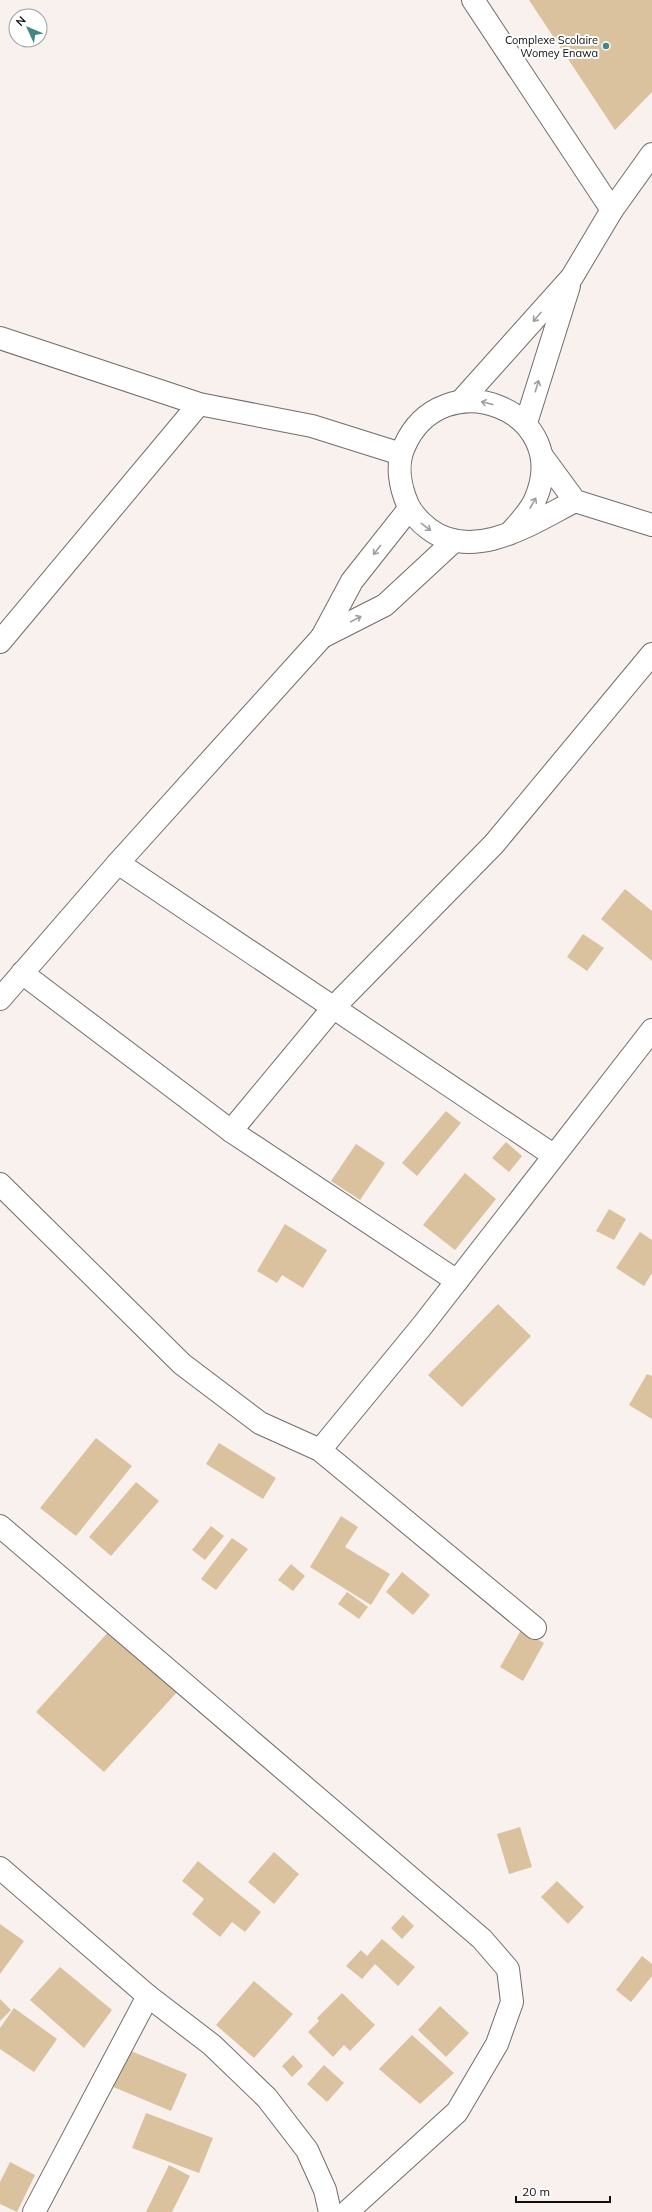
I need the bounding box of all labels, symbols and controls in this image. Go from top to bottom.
north arrow [8,8,48,48]
text: N [13,13,29,29]
place label: Complexe Scolaire Womey Enawa [505,33,598,60]
marker: Complexe Scolaire Womey Enawa [601,41,611,51]
one-way arrow [532,312,541,322]
one-way arrow [534,380,541,393]
one-way arrow [481,398,494,406]
one-way arrow [529,497,537,509]
one-way arrow [420,522,431,531]
one-way arrow [372,545,381,556]
one-way arrow [350,615,362,623]
scale bar [516,2178,610,2204]
text: 20 m [522,2184,550,2199]

